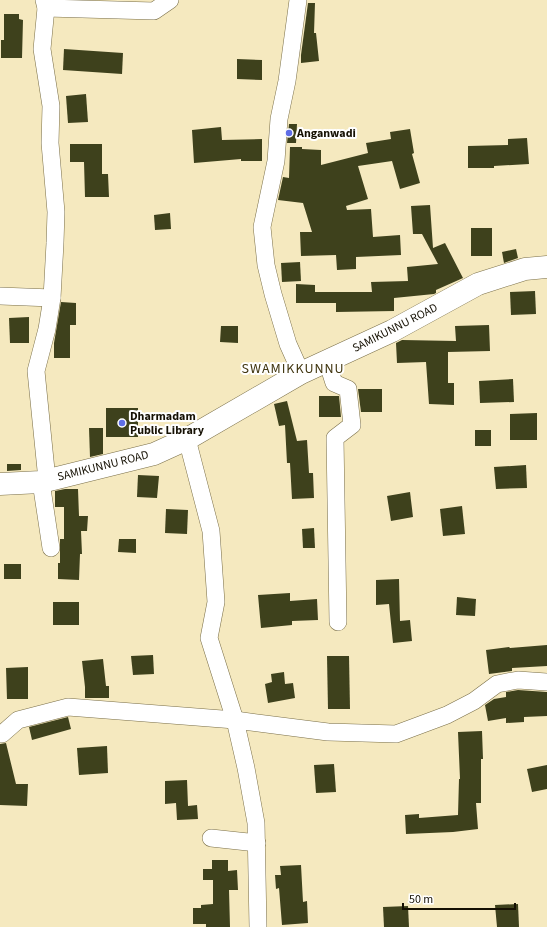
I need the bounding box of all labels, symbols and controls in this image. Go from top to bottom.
place label: Anganwadi [296,125,356,142]
marker: Anganwadi [284,128,294,138]
street label: SAMIKUNNU ROAD [349,299,441,357]
district label: SWAMIKKUNNU [241,359,345,379]
place label: Dharmadam Public Library [130,408,205,439]
marker: Dharmadam Public Library [117,418,127,428]
street label: SAMIKUNNU ROAD [56,446,150,486]
scale bar [403,885,515,911]
text: 50 m [409,891,433,908]

